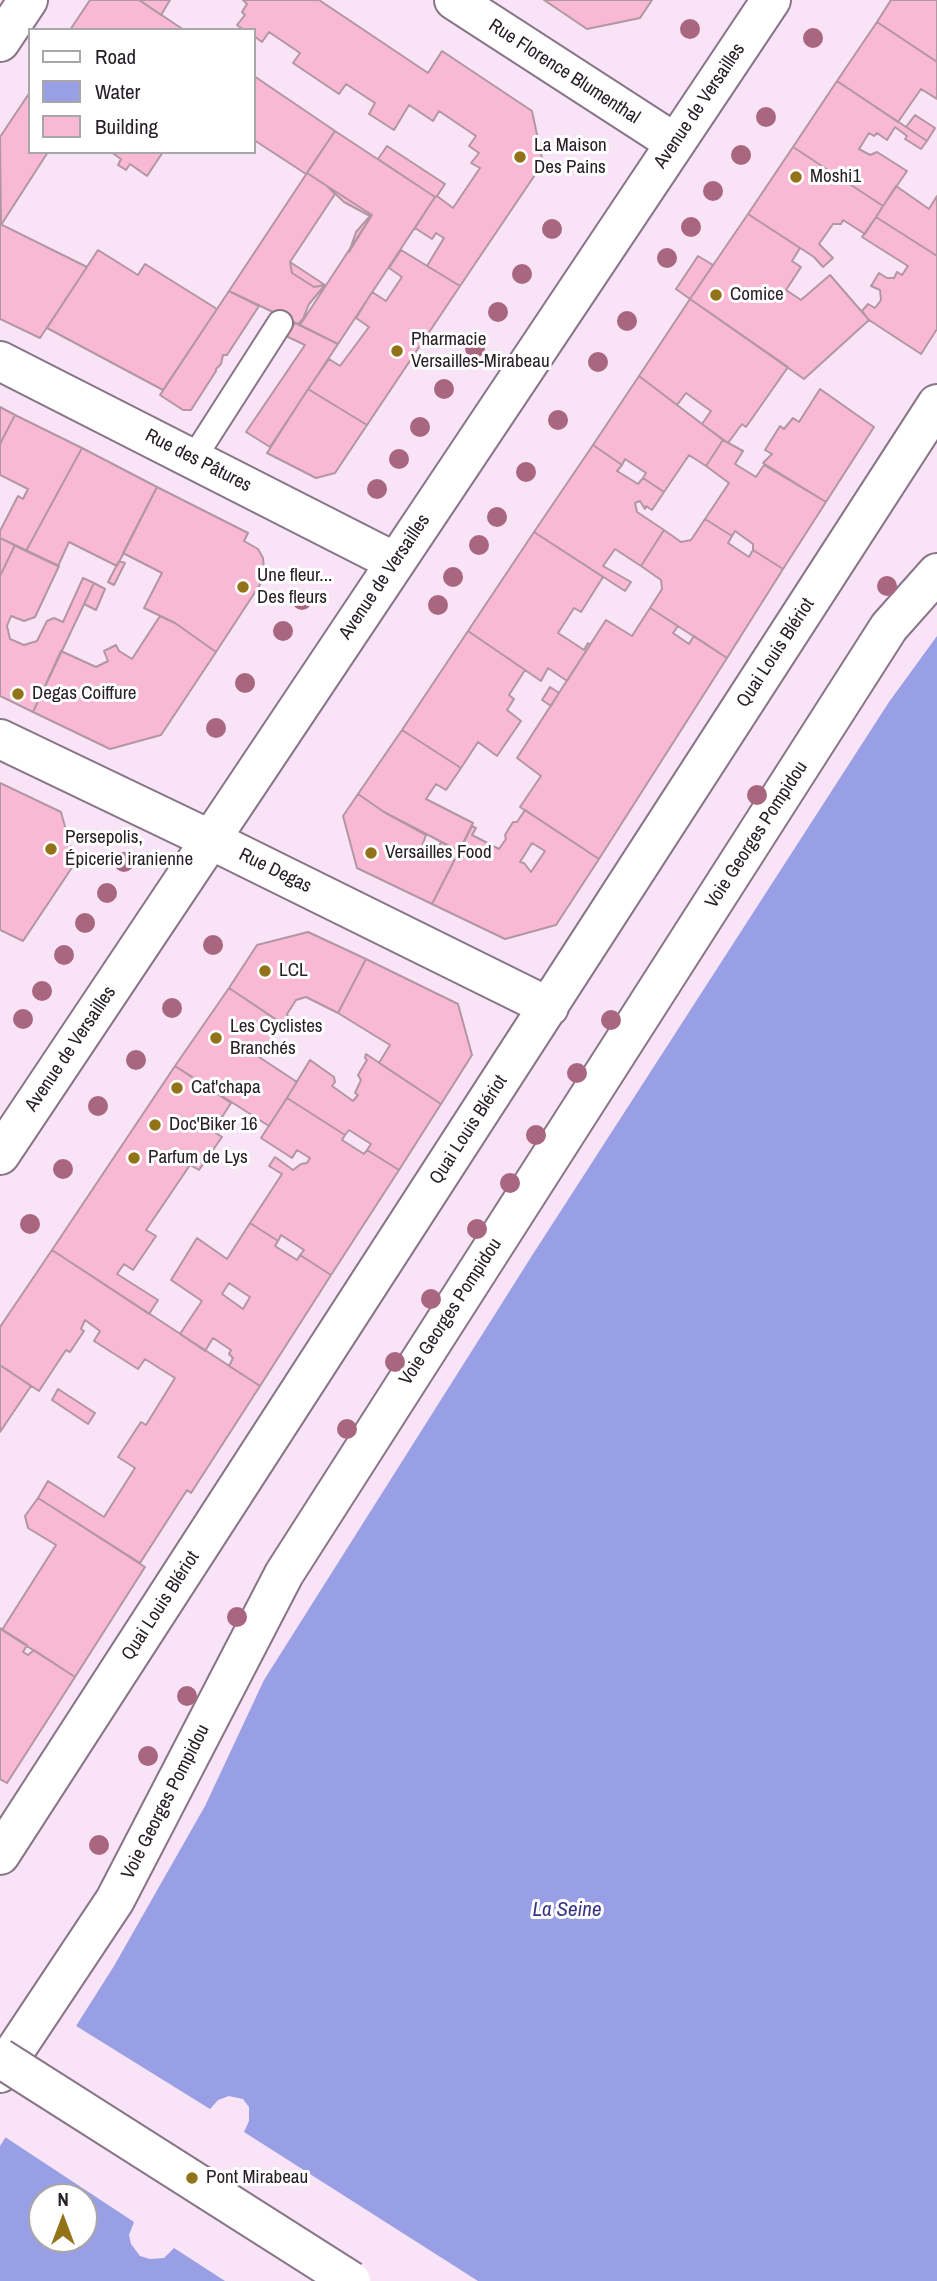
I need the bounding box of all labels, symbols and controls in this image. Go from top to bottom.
street label: Rue Florence Blumenthal [484,15,644,129]
legend [28,28,256,154]
street label: Avenue de Versailles [650,39,750,173]
text: Road [95,42,136,71]
text: Water [95,77,140,106]
text: Building [95,112,158,141]
place label: La Maison Des Pains [534,135,607,179]
marker: La Maison Des Pains [512,149,528,165]
place label: Moshi1 [810,166,861,188]
marker: Moshi1 [788,169,804,185]
place label: Comice [730,284,784,306]
marker: Comice [708,287,724,303]
place label: Pharmacie Versailles-Mirabeau [411,329,550,373]
marker: Pharmacie Versailles-Mirabeau [389,343,405,359]
street label: Rue des Pâtures [141,424,255,498]
street label: Avenue de Versailles [335,510,435,644]
place label: Une fleur... Des fleurs [257,565,332,609]
marker: Une fleur... Des fleurs [235,579,251,595]
street label: Quai Louis Blériot [732,594,820,712]
place label: Degas Coiffure [32,683,137,705]
marker: Degas Coiffure [10,686,26,702]
street label: Voie Georges Pompidou [701,757,813,913]
place label: Persepolis, Épicerie iranienne [65,827,193,871]
marker: Persepolis, Épicerie iranienne [43,841,59,857]
place label: Versailles Food [385,842,492,864]
street label: Rue Degas [235,844,315,898]
marker: Versailles Food [363,845,379,861]
place label: LCL [279,960,308,982]
marker: LCL [257,963,273,979]
street label: Avenue de Versailles [21,982,121,1116]
place label: Les Cyclistes Branchés [230,1016,323,1060]
marker: Les Cyclistes Branchés [208,1030,224,1046]
street label: Quai Louis Blériot [425,1071,513,1189]
place label: Cat'chapa [191,1077,261,1099]
marker: Cat'chapa [169,1080,185,1096]
place label: Doc'Biker 16 [169,1114,258,1136]
marker: Doc'Biker 16 [147,1117,163,1133]
place label: Parfum de Lys [148,1147,248,1169]
marker: Parfum de Lys [126,1150,142,1166]
street label: Voie Georges Pompidou [395,1234,507,1390]
street label: Quai Louis Blériot [117,1547,205,1665]
street label: Voie Georges Pompidou [117,1721,215,1883]
water label: La Seine [533,1897,601,1923]
place label: Pont Mirabeau [206,2167,308,2189]
marker: Pont Mirabeau [184,2170,200,2186]
north arrow [28,2183,98,2253]
text: N [57,2186,69,2212]

